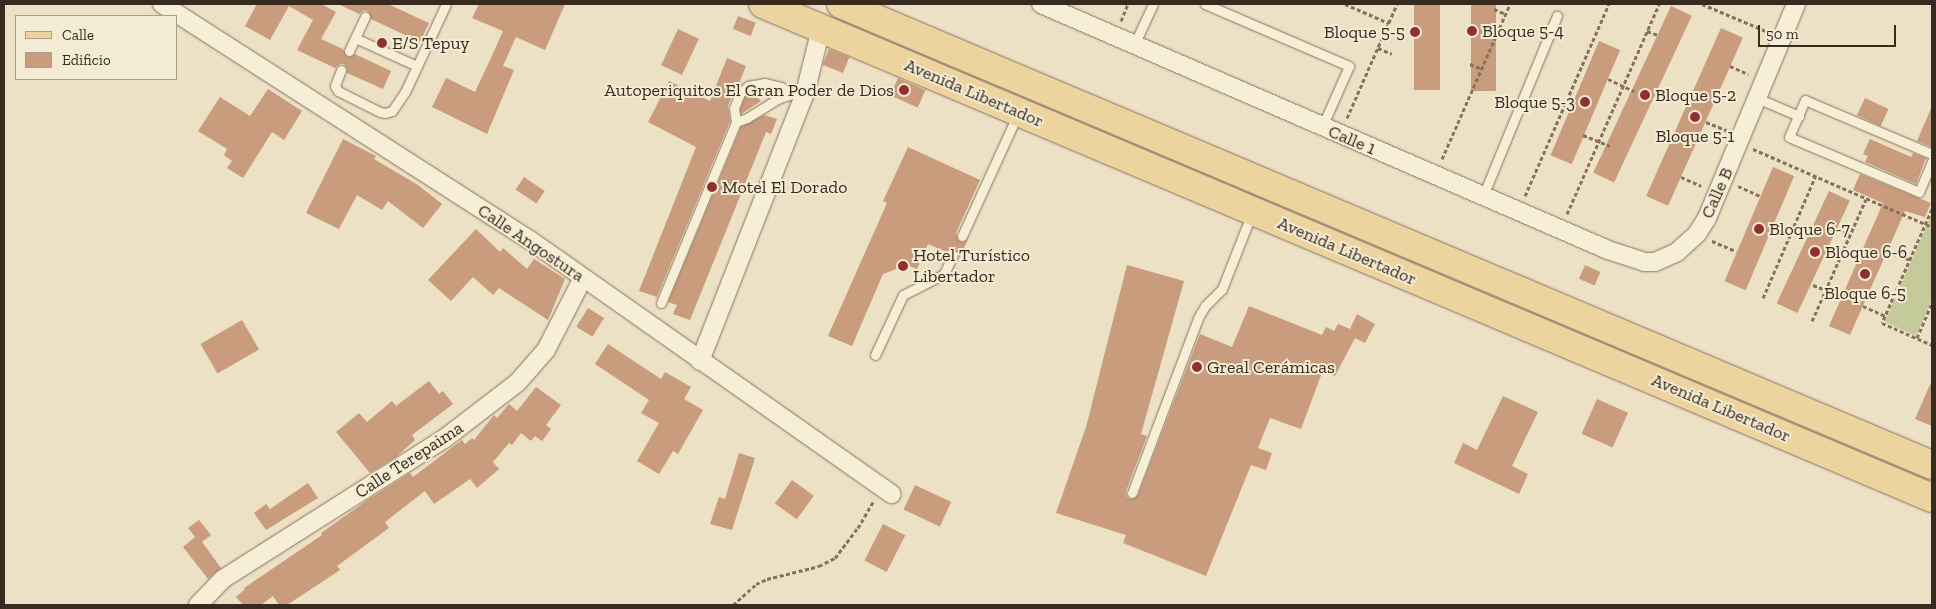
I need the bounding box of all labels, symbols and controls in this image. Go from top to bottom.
legend [15,15,178,80]
scale bar [1761,15,1898,47]
place label: Bloque 5-4 [1482,20,1564,42]
place label: Bloque 5-5 [1324,21,1405,43]
marker: Bloque 5-4 [1466,25,1478,37]
text: 50 m [1766,25,1799,43]
text: Calle [62,26,94,44]
marker: Bloque 5-5 [1409,26,1421,38]
place label: E/S Tepuy [392,32,470,54]
marker: E/S Tepuy [376,37,388,49]
text: Edificio [62,51,111,69]
street label: Avenida Libertador [901,54,1047,132]
place label: Autoperiquitos El Gran Poder de Dios [604,79,894,101]
marker: Autoperiquitos El Gran Poder de Dios [898,84,910,96]
place label: Bloque 5-2 [1655,84,1736,106]
marker: Bloque 5-2 [1639,89,1651,101]
place label: Bloque 5-3 [1494,91,1575,113]
marker: Bloque 5-3 [1579,96,1591,108]
marker: Bloque 5-1 [1689,111,1701,123]
street label: Calle 1 [1325,120,1379,160]
place label: Bloque 5-1 [1656,125,1734,147]
street label: Calle B [1696,164,1738,222]
place label: Motel El Dorado [722,176,847,198]
marker: Motel El Dorado [706,181,718,193]
street label: Calle Angostura [473,199,589,287]
street label: Avenida Libertador [1274,212,1420,290]
place label: Bloque 6-7 [1769,218,1850,240]
marker: Bloque 6-7 [1753,223,1765,235]
place label: Bloque 6-6 [1825,241,1907,263]
place label: Hotel Turístico Libertador [913,245,1030,288]
marker: Bloque 6-6 [1809,246,1821,258]
marker: Hotel Turístico Libertador [897,260,909,272]
marker: Bloque 6-5 [1859,268,1871,280]
place label: Bloque 6-5 [1824,282,1906,304]
place label: Greal Cerámicas [1207,356,1335,378]
marker: Greal Cerámicas [1191,361,1203,373]
street label: Avenida Libertador [1648,369,1794,447]
street label: Calle Terepaima [351,417,467,503]

